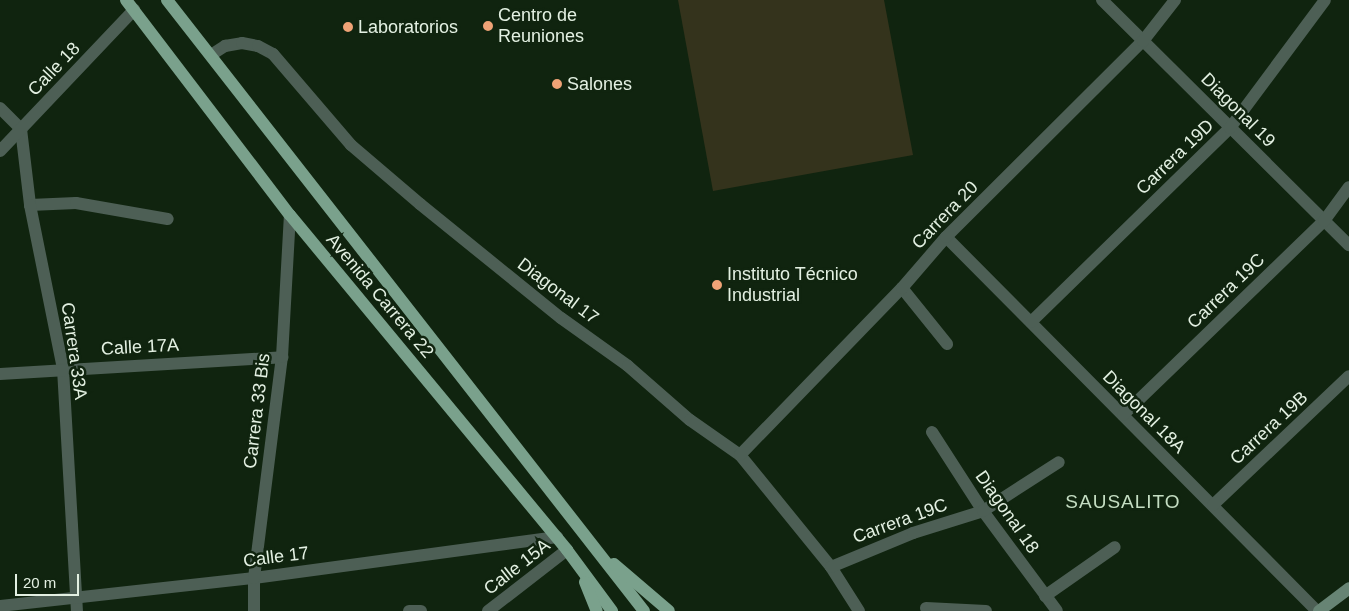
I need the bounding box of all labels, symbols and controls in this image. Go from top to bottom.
place label: Centro de Reuniones [498,5,584,48]
place label: Laboratorios [358,16,458,38]
marker: Centro de Reuniones [482,20,494,32]
marker: Laboratorios [342,21,354,33]
street label: Calle 18 [23,38,85,100]
street label: Diagonal 19 [1196,68,1280,152]
place label: Salones [567,73,632,95]
marker: Salones [551,78,563,90]
street label: Carrera 19D [1132,115,1218,199]
street label: Carrera 20 [907,177,983,253]
street label: Avenida Carrera 22 [322,229,438,363]
street label: Carrera 19C [1183,249,1269,333]
street label: Diagonal 17 [513,253,603,329]
place label: Instituto Técnico Industrial [727,264,858,306]
marker: Instituto Técnico Industrial [711,279,723,291]
street label: Carrera 33A [56,301,92,401]
street label: Calle 17A [100,334,180,360]
street label: Carrera 33 Bis [239,352,275,470]
street label: Diagonal 18A [1098,366,1190,458]
street label: Carrera 19B [1226,387,1312,469]
street label: Diagonal 18 [971,466,1043,558]
district label: SAUSALITO [1064,491,1182,513]
street label: Carrera 19C [850,494,950,548]
street label: Calle 15A [480,534,554,600]
street label: Calle 17 [242,542,310,572]
scale bar [18,564,81,596]
text: 20 m [23,574,56,591]

